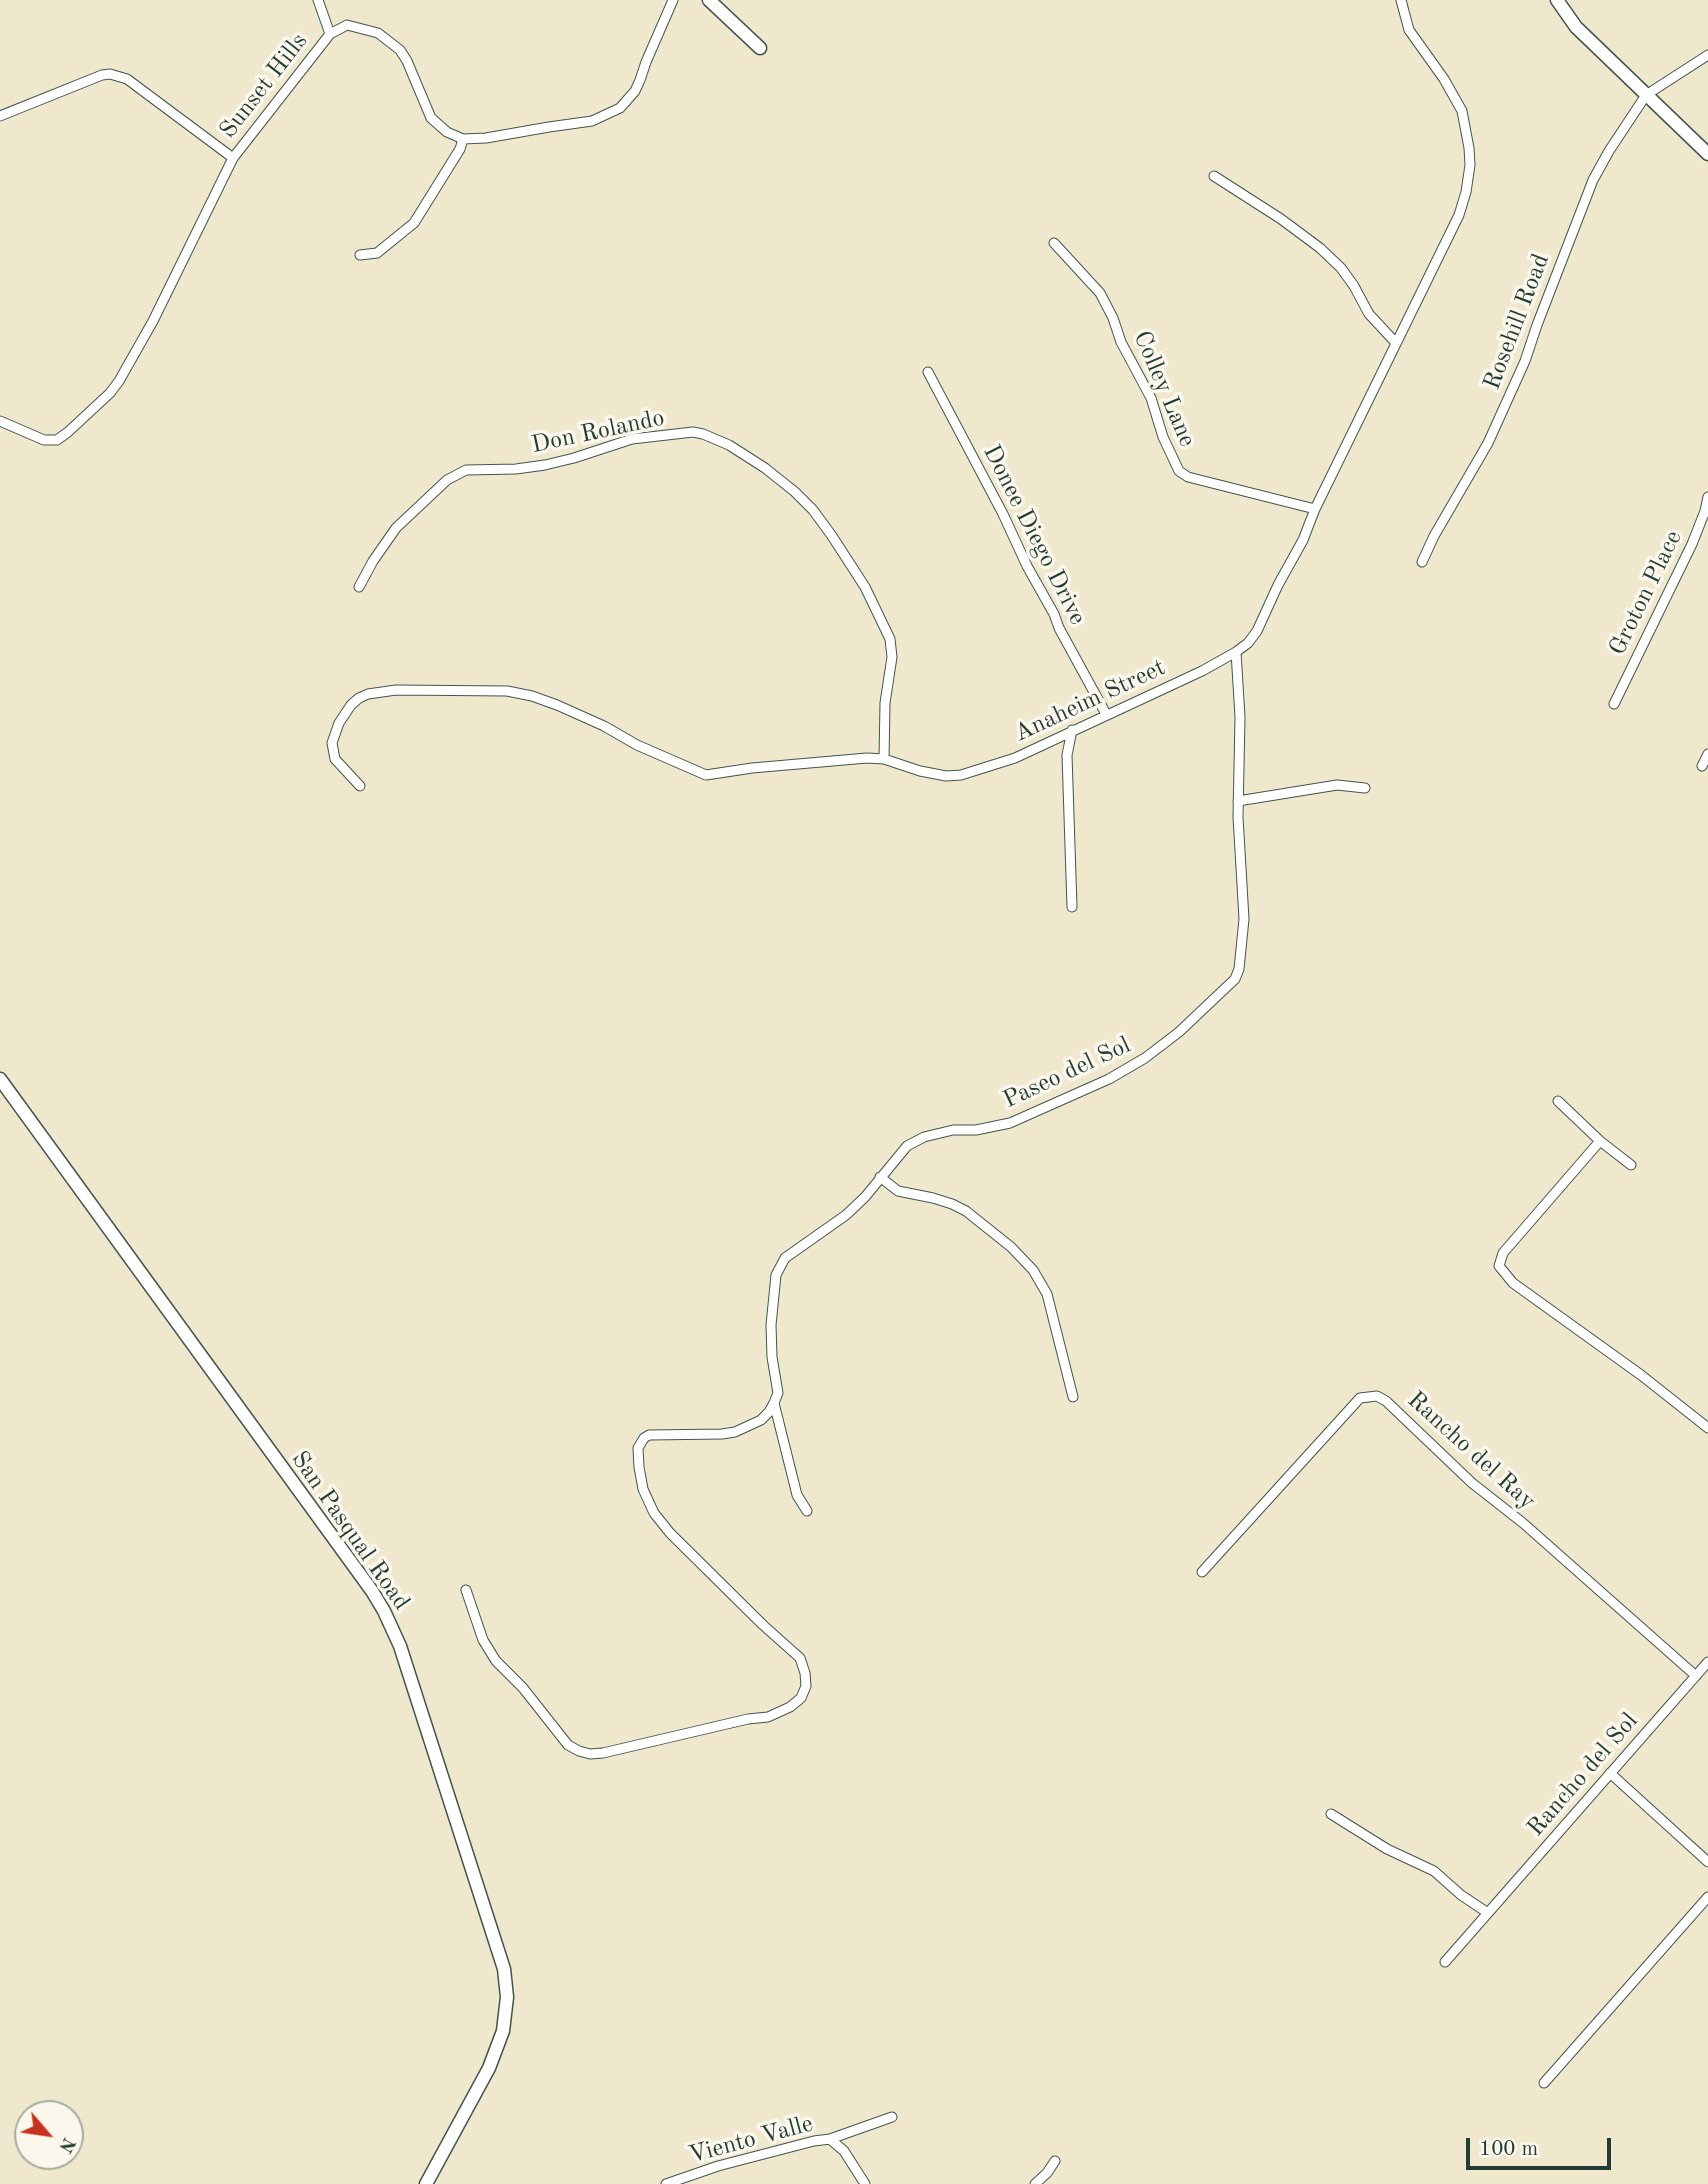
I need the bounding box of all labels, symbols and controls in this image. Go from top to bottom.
street label: Sunset Hills [214,27,314,145]
street label: Rosehill Road [1478,250,1556,394]
street label: Colley Lane [1127,327,1201,451]
street label: Don Rolando [529,404,667,460]
street label: Donee Diego Drive [976,440,1092,630]
street label: Groton Place [1603,526,1689,660]
street label: Anaheim Street [1010,653,1170,749]
street label: Paseo del Sol [999,1031,1135,1115]
street label: Rancho del Ray [1401,1386,1541,1516]
street label: San Pasqual Road [284,1446,416,1616]
street label: Rancho del Sol [1522,1707,1644,1843]
north arrow [14,2100,84,2170]
street label: Viento Valle [686,2110,816,2170]
scale bar [1470,2124,1615,2168]
text: N [54,2133,78,2155]
text: 100 m [1479,2139,1538,2160]

